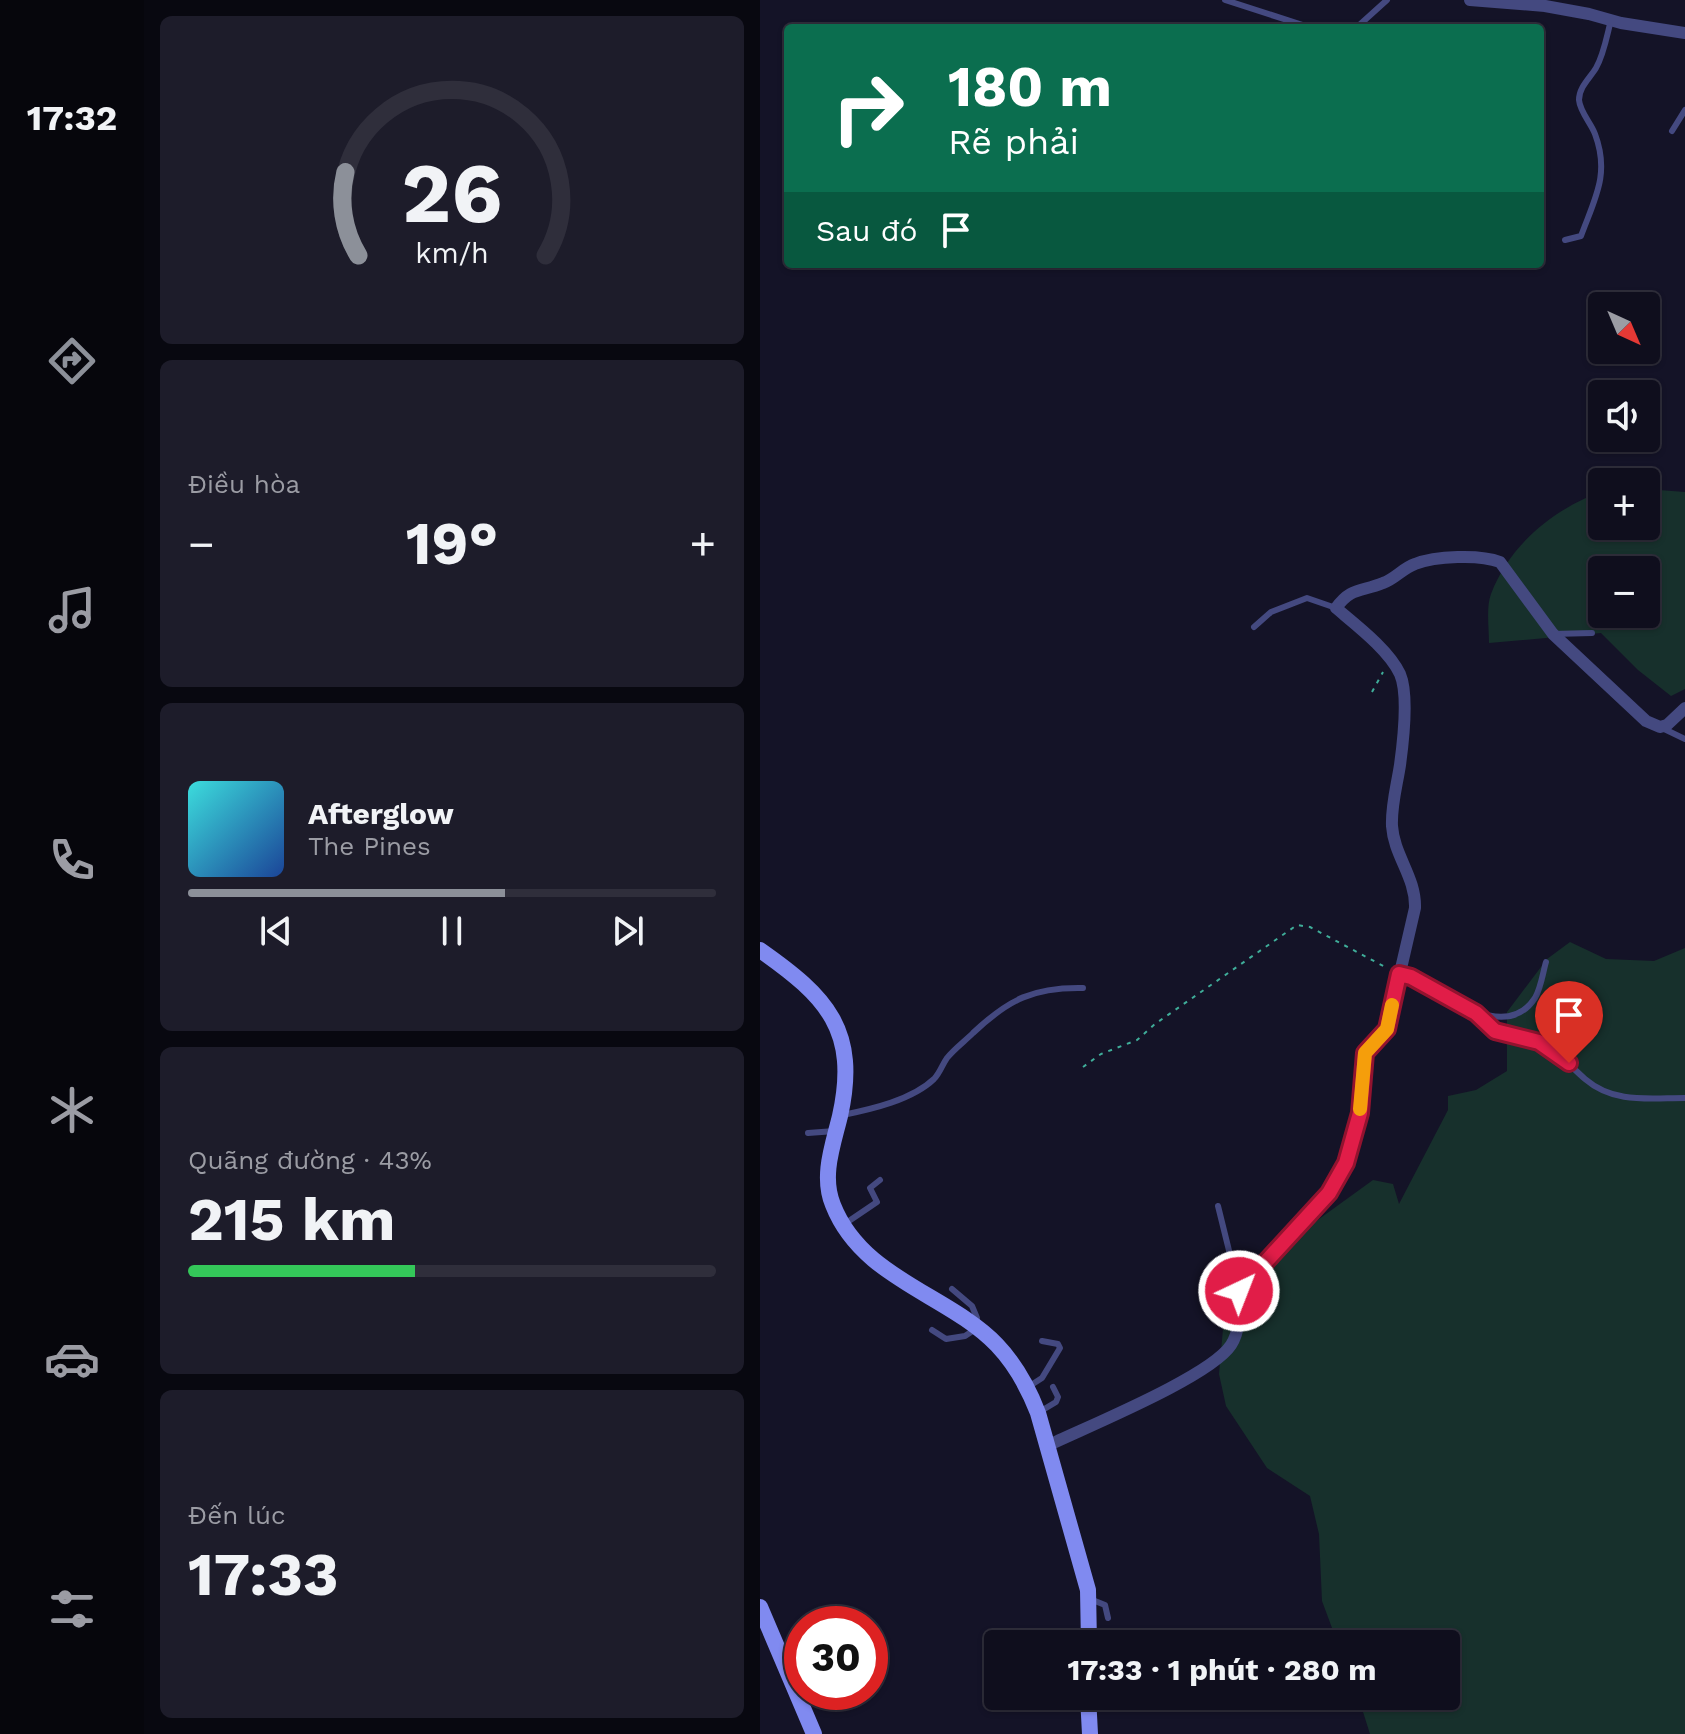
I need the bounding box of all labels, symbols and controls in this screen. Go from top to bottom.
text: 180 m [948,54,1112,120]
icon: right [816,56,920,160]
text: 17:32 [27,97,117,139]
text: Rẽ phải [948,121,1079,163]
text: 26 [402,144,502,241]
icon: arrive [934,208,978,252]
text: Sau đó [816,213,918,248]
text: km/h [415,236,489,270]
north arrow [1588,292,1660,364]
map controls [1588,292,1660,628]
icon: directions [44,333,100,389]
button: sound [1588,380,1660,452]
button: + [1588,468,1660,540]
text: Điều hòa [188,469,300,499]
text: 19° [406,508,498,579]
text: − [188,518,215,570]
text: + [689,518,716,570]
button: − [1588,556,1660,628]
icon: music [44,582,100,638]
text: Afterglow [308,796,454,831]
text: The Pines [308,831,431,861]
icon: phone [44,832,100,888]
icon: previous [254,909,298,953]
icon: pause [430,909,474,953]
icon: next [606,909,650,953]
pin [1535,981,1603,1063]
icon: arrive [1547,993,1591,1037]
icon: climate [44,1082,100,1138]
text: Quãng đường · 43% [188,1145,432,1175]
text: 215 km [188,1184,396,1255]
position arrow [1197,1249,1281,1333]
icon: car [44,1331,100,1387]
text: Đến lúc [188,1500,286,1530]
text: 17:33 [188,1539,339,1610]
icon: filters [44,1581,100,1637]
speed limit sign: 30 [784,1606,888,1710]
text: 17:33 · 1 phút · 280 m [1067,1652,1377,1687]

